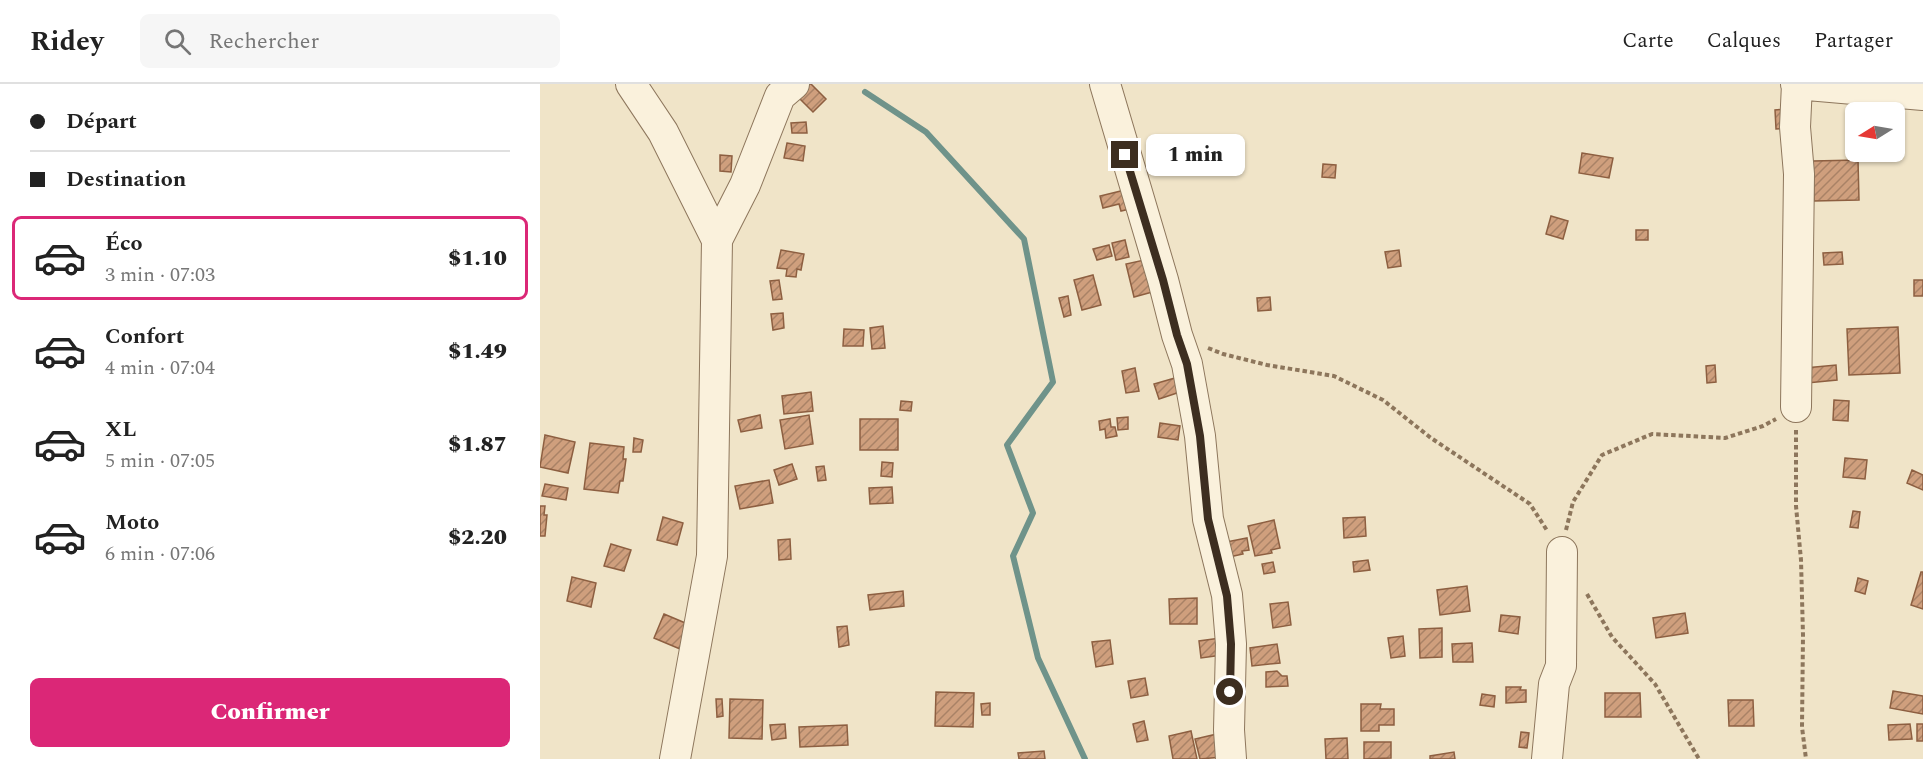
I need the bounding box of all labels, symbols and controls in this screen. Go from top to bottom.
search box [140,14,560,68]
text: Ridey [30,20,104,63]
icon: search [161,25,194,58]
text: Rechercher [209,25,319,58]
text: Carte [1622,25,1674,57]
text: Calques [1707,25,1781,57]
text: Partager [1814,25,1893,57]
north arrow [1845,102,1905,162]
map controls [1845,102,1905,162]
text: Départ [66,105,137,138]
callout: 1 min [1146,134,1245,176]
text: 1 min [1168,140,1223,170]
route end [1111,141,1138,168]
text: Destination [66,163,186,196]
text: Éco [105,227,143,260]
icon: car [33,231,87,285]
text: $1.10 [448,242,507,275]
text: 3 min · 07:03 [105,260,215,290]
text: Confort [105,320,184,353]
icon: car [33,324,87,378]
text: $1.49 [448,335,507,368]
text: 4 min · 07:04 [105,353,215,383]
text: XL [105,413,136,446]
icon: car [33,417,87,471]
text: $1.87 [448,428,507,461]
text: 5 min · 07:05 [105,446,215,476]
text: Moto [105,506,159,539]
icon: car [33,510,87,564]
text: $2.20 [448,521,507,554]
text: 6 min · 07:06 [105,539,215,569]
button: Confirmer [30,678,510,747]
route start [1216,678,1243,705]

